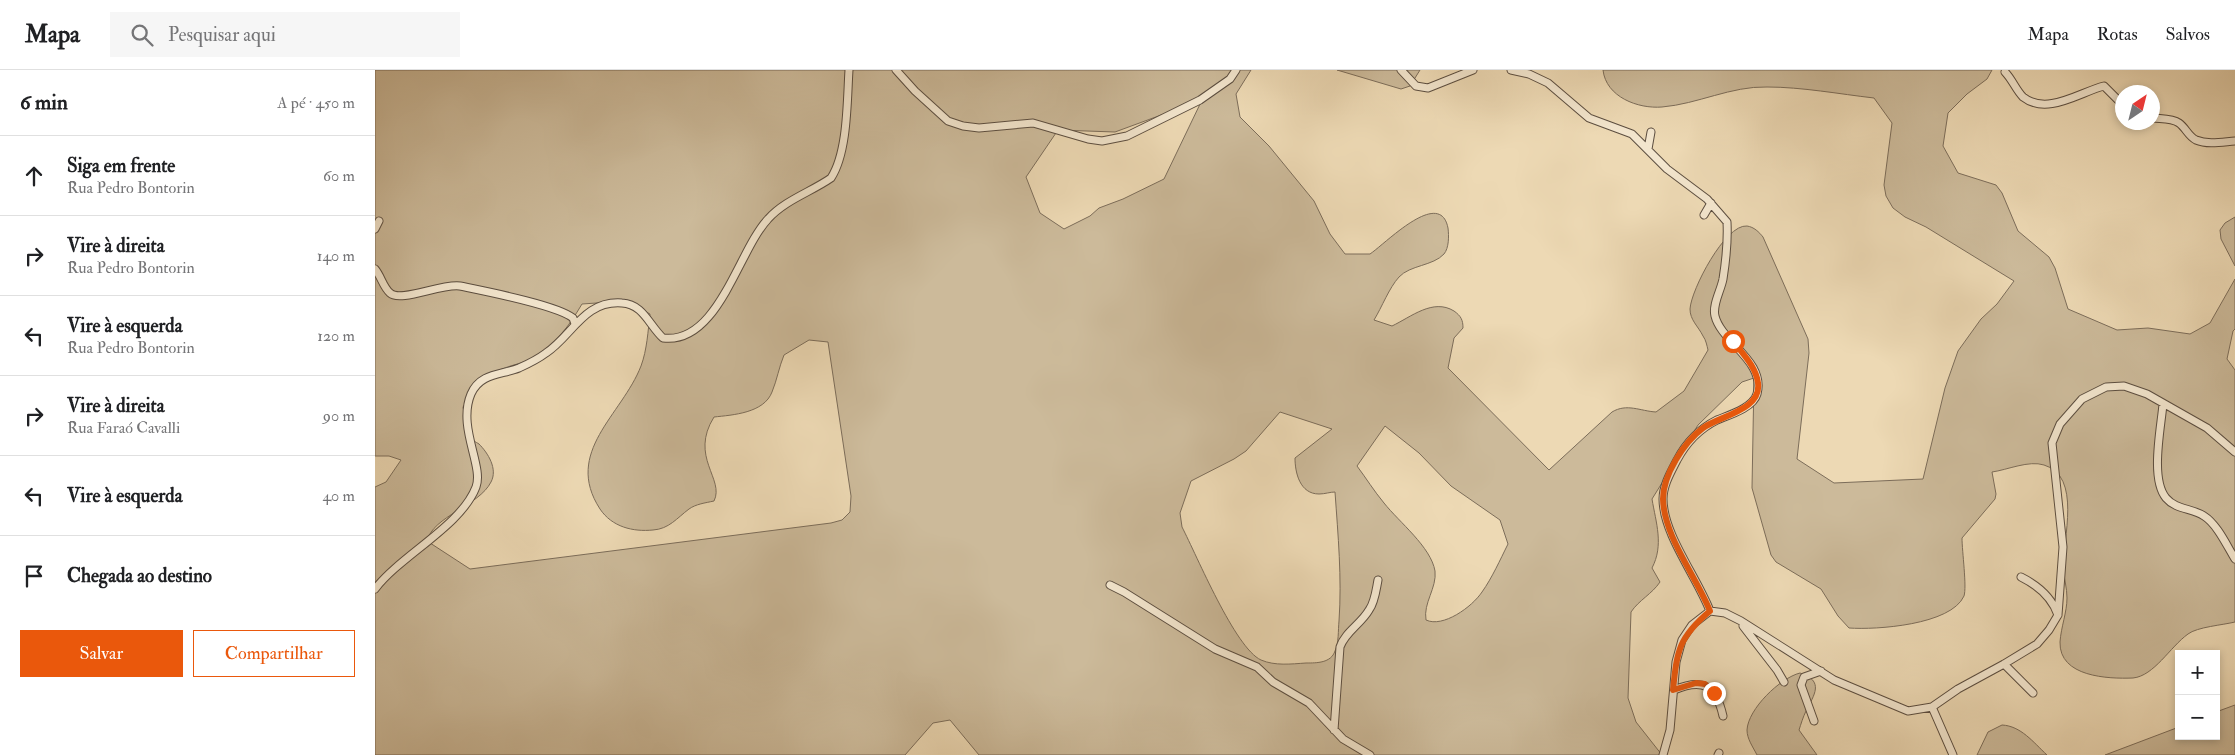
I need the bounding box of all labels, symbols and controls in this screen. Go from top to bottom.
search box [110,12,460,57]
text: Mapa [25,19,80,50]
icon: search [128,21,156,49]
text: Pesquisar aqui [168,23,276,47]
text: Mapa [2028,23,2069,46]
text: Rotas [2097,23,2138,46]
text: Salvos [2166,23,2210,46]
north arrow [2115,85,2160,130]
text: 6 min [20,89,68,116]
text: A pé · 450 m [277,93,355,113]
text: Siga em frente [67,154,175,178]
icon: ahead [20,162,48,190]
text: 60 m [323,166,355,186]
text: Rua Pedro Bontorin [67,178,195,198]
text: Vire à direita [67,234,164,258]
icon: right [20,242,48,270]
text: 140 m [317,246,355,266]
text: Rua Pedro Bontorin [67,258,195,278]
text: Vire à esquerda [67,314,182,338]
icon: left [20,322,48,350]
text: 120 m [317,326,355,346]
route start [1722,330,1745,353]
text: Rua Pedro Bontorin [67,338,195,358]
text: Vire à direita [67,394,164,418]
icon: right [20,402,48,430]
text: 90 m [323,406,355,426]
text: Rua Faraó Cavalli [67,418,180,438]
icon: left [20,482,48,510]
text: Vire à esquerda [67,484,182,508]
text: 40 m [322,486,355,506]
icon: arrive [20,562,48,590]
text: Chegada ao destino [67,564,212,588]
button: Salvar [20,630,183,677]
button: Compartilhar [193,630,355,677]
map controls [2175,650,2220,740]
button: + [2175,650,2220,695]
route end [1703,682,1726,705]
button: − [2175,695,2220,740]

